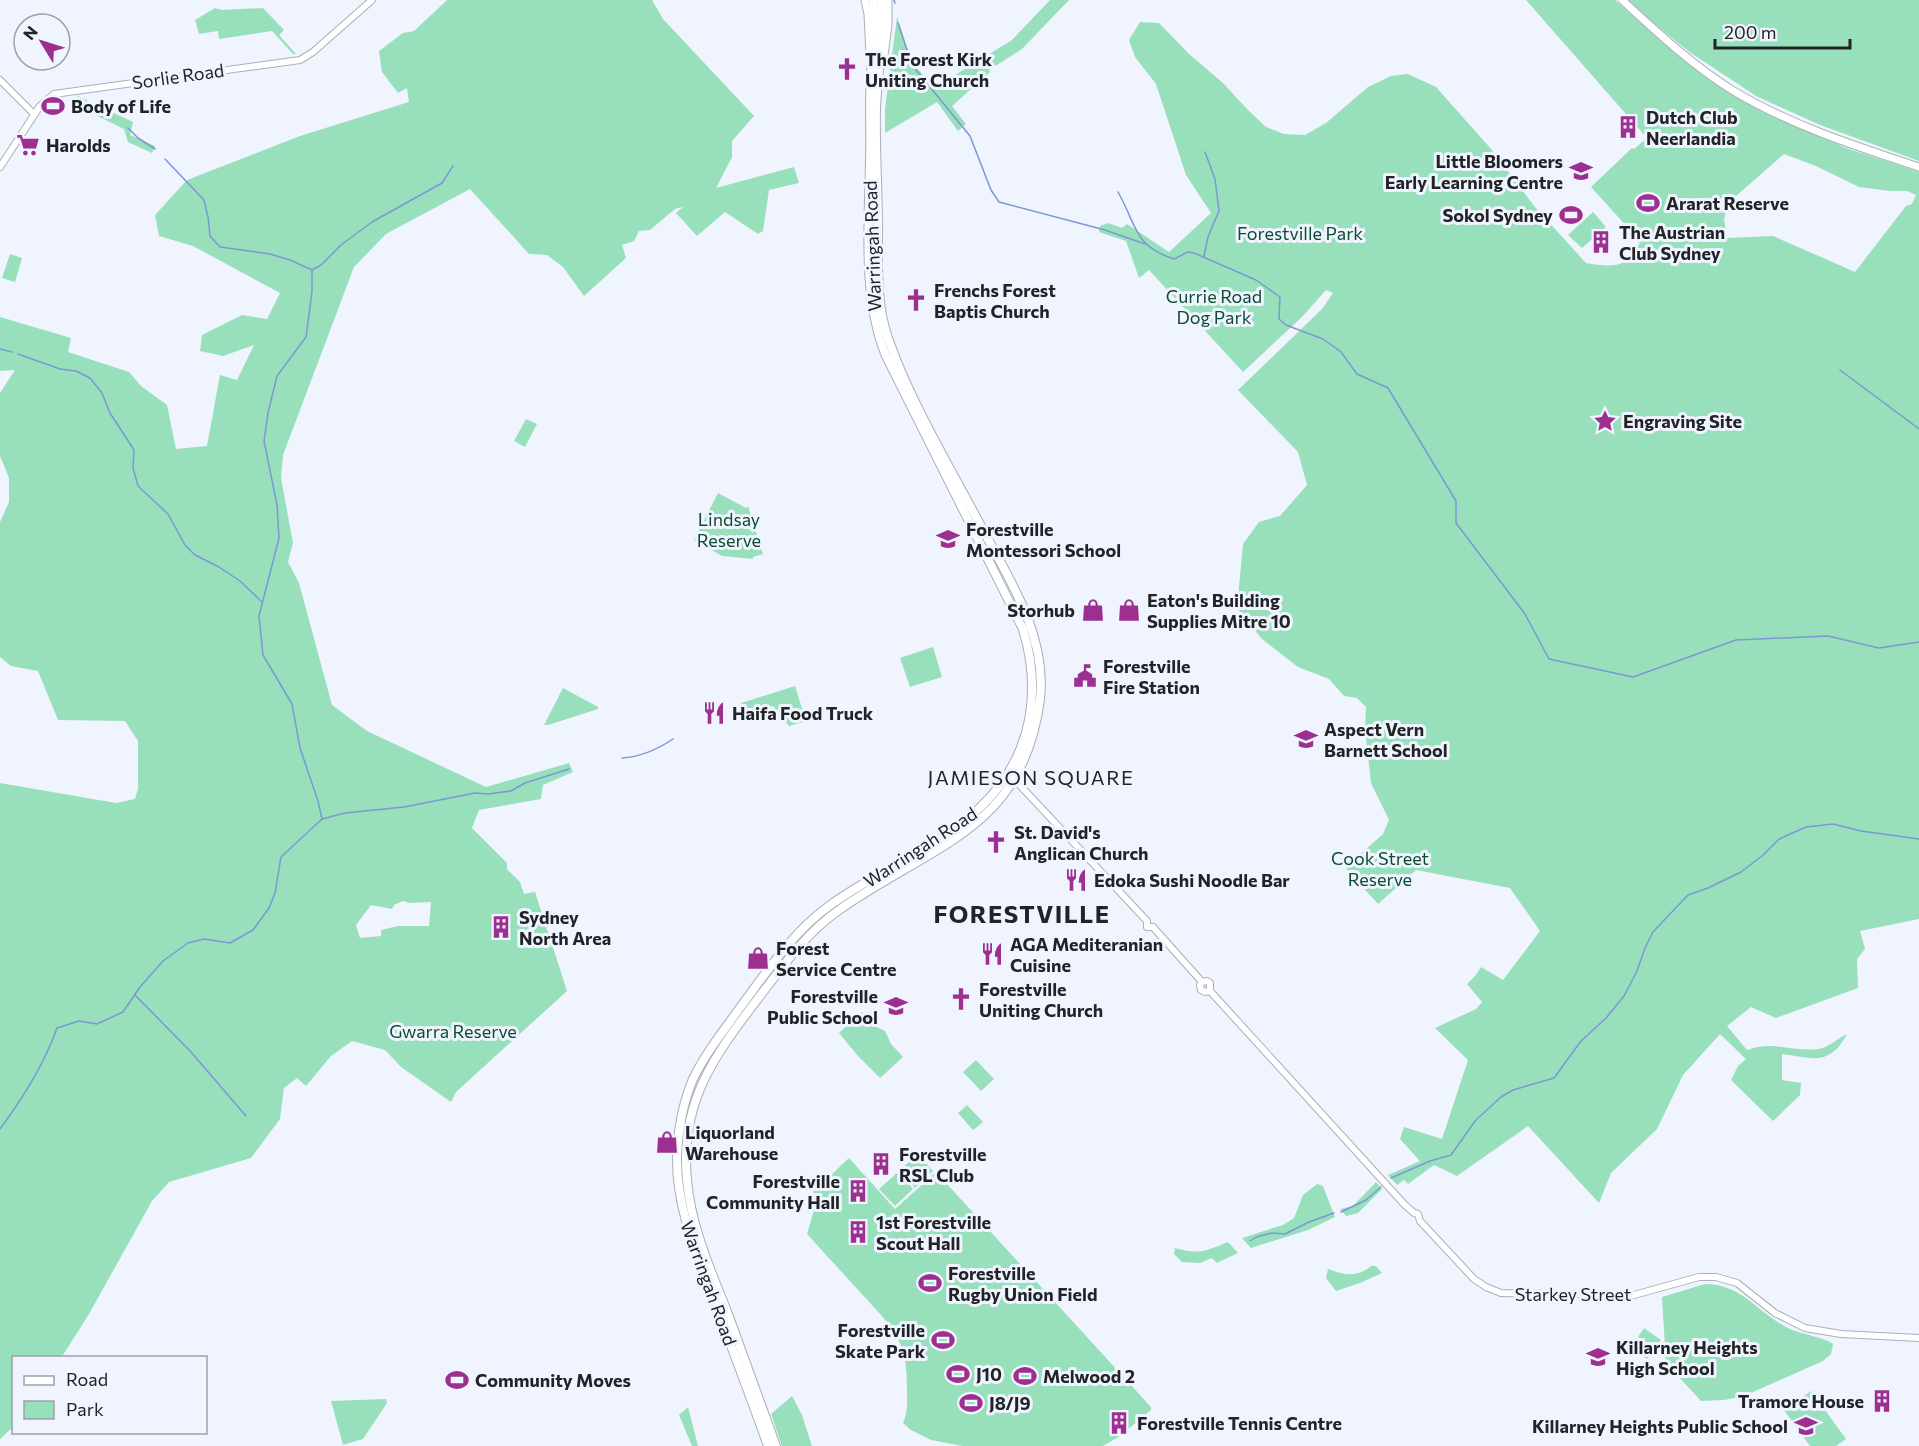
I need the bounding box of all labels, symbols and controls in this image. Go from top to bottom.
north arrow [12,12,72,72]
scale bar [1715,12,1850,50]
text: 200 m [1724,21,1777,43]
text: N [19,22,41,43]
place label: The Forest Kirk Uniting Church [865,48,993,91]
church icon: The Forest Kirk Uniting Church [834,56,860,82]
street label: Sorlie Road [131,59,225,93]
sports icon: Body of Life [40,93,66,119]
place label: Body of Life [71,95,171,117]
place label: Dutch Club Neerlandia [1646,106,1738,149]
building icon: Dutch Club Neerlandia [1615,114,1641,140]
supermarket icon: Harolds [15,132,41,158]
place label: Harolds [46,134,111,156]
place label: Little Bloomers Early Learning Centre [1385,150,1563,193]
school or university icon: Little Bloomers Early Learning Centre [1568,158,1594,184]
street label: Warringah Road [859,180,885,312]
sports icon: Ararat Reserve [1635,190,1661,216]
place label: Ararat Reserve [1666,192,1789,214]
sports icon: Sokol Sydney [1558,202,1584,228]
place label: Sokol Sydney [1443,204,1553,226]
place label: The Austrian Club Sydney [1619,221,1725,264]
park label: Forestville Park [1237,222,1363,244]
building icon: The Austrian Club Sydney [1588,229,1614,255]
place label: Frenchs Forest Baptis Church [934,279,1056,322]
park label: Currie Road Dog Park [1166,285,1262,328]
church icon: Frenchs Forest Baptis Church [903,287,929,313]
place icon: Engraving Site [1592,408,1618,434]
place label: Engraving Site [1623,410,1742,432]
park label: Lindsay Reserve [697,508,761,551]
place label: Forestville Montessori School [966,518,1121,561]
school or university icon: Forestville Montessori School [935,526,961,552]
place label: Eaton's Building Supplies Mitre 10 [1147,589,1291,632]
shop icon: Storhub [1080,597,1106,623]
shop icon: Eaton's Building Supplies Mitre 10 [1116,597,1142,623]
place label: Storhub [1007,599,1075,621]
place label: Forestville Fire Station [1103,655,1200,698]
public building icon: Forestville Fire Station [1072,663,1098,689]
restaurant icon: Haifa Food Truck [701,700,727,726]
place label: Haifa Food Truck [732,702,874,724]
place label: Aspect Vern Barnett School [1324,718,1448,761]
school or university icon: Aspect Vern Barnett School [1293,726,1319,752]
district label: JAMIESON SQUARE [928,765,1134,789]
street label: Warringah Road [859,802,981,892]
place label: St. David's Anglican Church [1014,821,1149,864]
church icon: St. David's Anglican Church [983,829,1009,855]
park label: Cook Street Reserve [1331,847,1429,890]
restaurant icon: Edoka Sushi Noodle Bar [1063,867,1089,893]
place label: Edoka Sushi Noodle Bar [1094,869,1290,891]
district label: FORESTVILLE [933,899,1111,928]
place label: Sydney North Area [519,906,611,949]
building icon: Sydney North Area [488,914,514,940]
place label: AGA Mediteranian Cuisine [1010,933,1163,976]
place label: Forest Service Centre [776,937,897,980]
restaurant icon: AGA Mediteranian Cuisine [979,941,1005,967]
shop icon: Forest Service Centre [745,945,771,971]
place label: Forestville Uniting Church [979,978,1103,1021]
place label: Forestville Public School [767,985,878,1028]
church icon: Forestville Uniting Church [948,986,974,1012]
school or university icon: Forestville Public School [883,993,909,1019]
park label: Gwarra Reserve [389,1020,517,1042]
place label: Liquorland Warehouse [685,1121,778,1164]
shop icon: Liquorland Warehouse [654,1129,680,1155]
place label: Forestville RSL Club [899,1143,987,1186]
building icon: Forestville RSL Club [868,1151,894,1177]
place label: Forestville Community Hall [706,1170,840,1213]
building icon: Forestville Community Hall [845,1178,871,1204]
place label: 1st Forestville Scout Hall [876,1211,991,1254]
street label: Warringah Road [676,1218,742,1348]
building icon: 1st Forestville Scout Hall [845,1219,871,1245]
place label: Forestville Rugby Union Field [948,1262,1098,1305]
sports icon: Forestville Rugby Union Field [917,1270,943,1296]
street label: Starkey Street [1515,1283,1631,1305]
place label: Forestville Skate Park [835,1319,926,1362]
sports icon: Forestville Skate Park [930,1327,956,1353]
place label: Killarney Heights High School [1616,1336,1758,1379]
school or university icon: Killarney Heights High School [1585,1344,1611,1370]
legend [12,1356,207,1434]
sports icon: J10 [945,1361,971,1387]
place label: J10 [976,1363,1002,1385]
sports icon: Melwood 2 [1012,1363,1038,1389]
place label: Melwood 2 [1043,1365,1135,1387]
sports icon: Community Moves [444,1367,470,1393]
text: Road [66,1368,108,1390]
place label: Community Moves [475,1369,631,1391]
building icon: Tramore House [1869,1388,1895,1414]
sports icon: J8/J9 [958,1390,984,1416]
place label: Tramore House [1738,1390,1864,1412]
place label: J8/J9 [989,1392,1031,1414]
text: Park [66,1398,104,1420]
building icon: Forestville Tennis Centre [1106,1410,1132,1436]
place label: Forestville Tennis Centre [1137,1412,1342,1434]
school or university icon: Killarney Heights Public School [1793,1413,1819,1439]
place label: Killarney Heights Public School [1532,1415,1788,1437]

